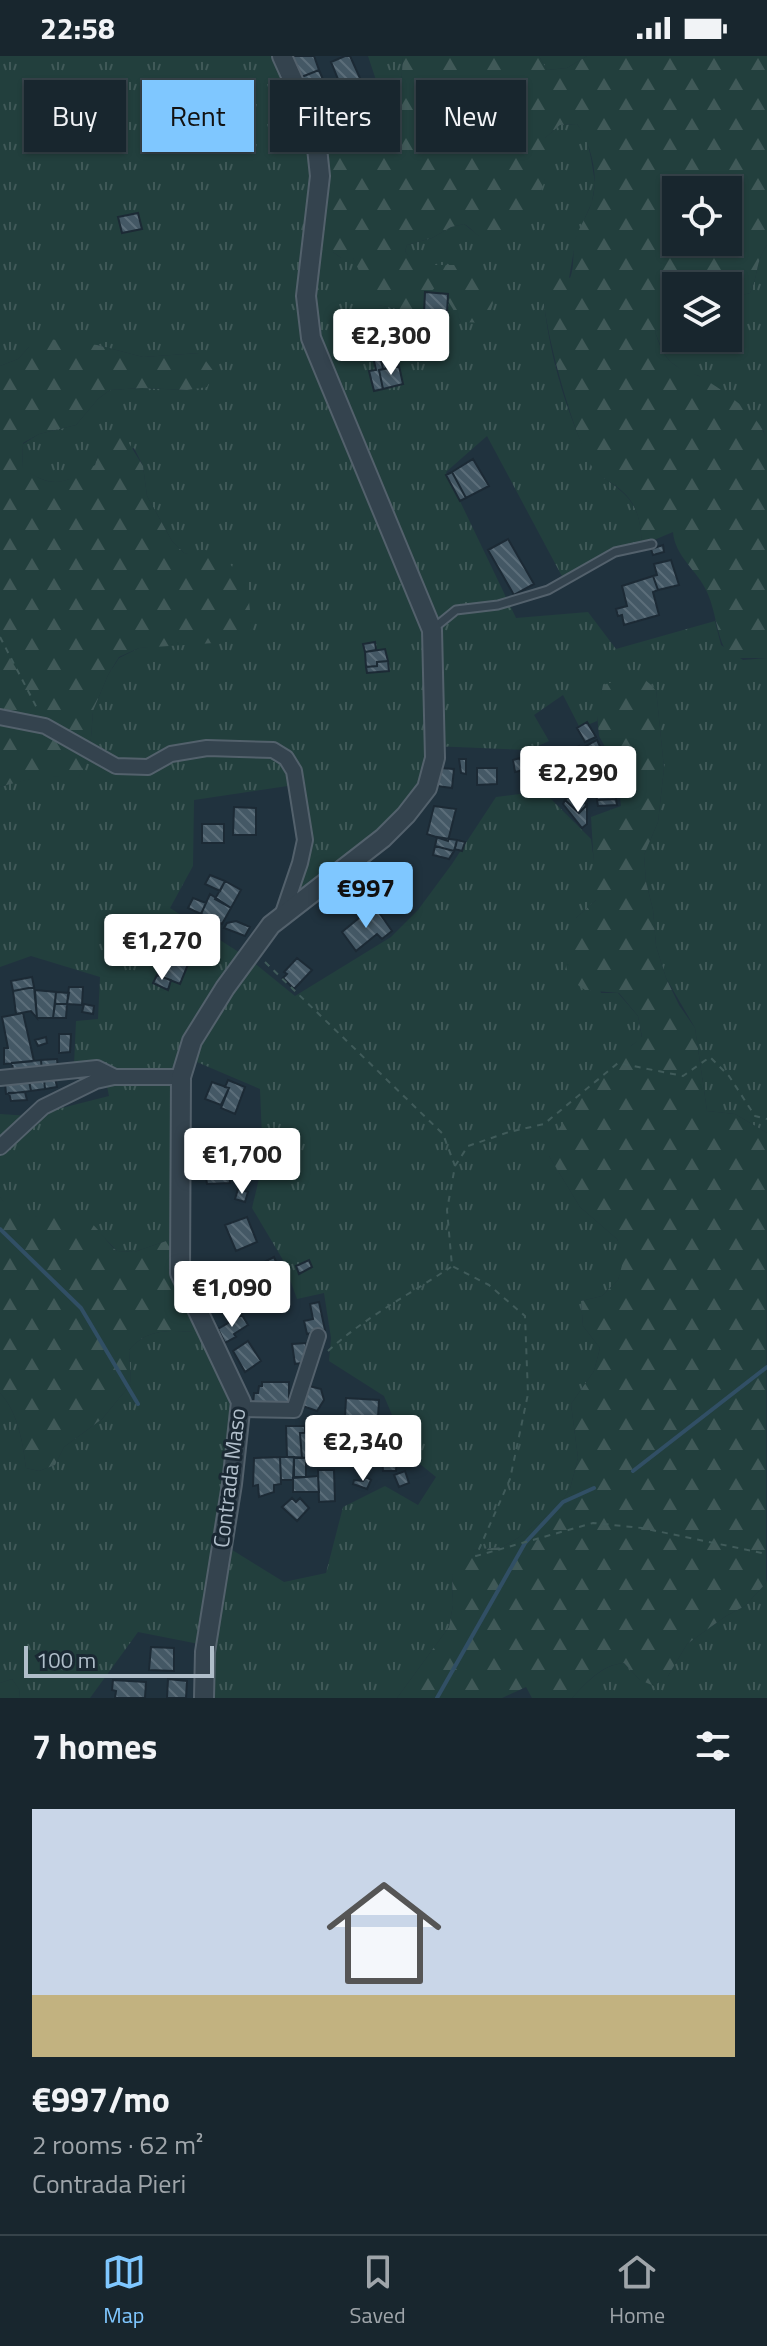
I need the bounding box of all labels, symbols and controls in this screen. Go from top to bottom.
text: 22:58 [40,5,115,51]
chip: Buy [24,80,126,152]
chip: Rent [142,80,254,152]
chip: Filters [270,80,400,152]
chip: New [416,80,526,152]
map controls [662,176,742,352]
button: locate [662,176,742,256]
button: layers [662,272,742,352]
pin: €2,300 [326,309,456,377]
text: €2,300 [351,315,431,354]
pin: €2,290 [513,746,643,814]
text: €2,290 [538,752,618,791]
pin: €997 [319,862,413,930]
text: €997 [337,868,395,907]
pin: €1,270 [97,914,227,982]
text: €1,270 [122,920,202,959]
pin: €1,700 [177,1128,307,1196]
text: €1,700 [202,1134,282,1173]
pin: €1,090 [167,1261,297,1329]
text: €1,090 [192,1267,272,1306]
street label: Contrada Maso [204,1406,254,1550]
pin: €2,340 [298,1415,428,1483]
text: €2,340 [323,1421,403,1460]
scale bar [24,1642,214,1678]
text: 100 m [36,1643,96,1677]
text: 7 homes [32,1720,157,1772]
icon: filters [691,1724,735,1768]
icon: home [312,1861,456,2005]
text: €997/mo [32,2073,170,2125]
text: 2 rooms · 62 m² [32,2125,203,2164]
text: Contrada Pieri [32,2164,186,2203]
tab: Map [102,2250,146,2332]
tab: Saved [350,2250,406,2332]
tab: Home [609,2250,665,2332]

